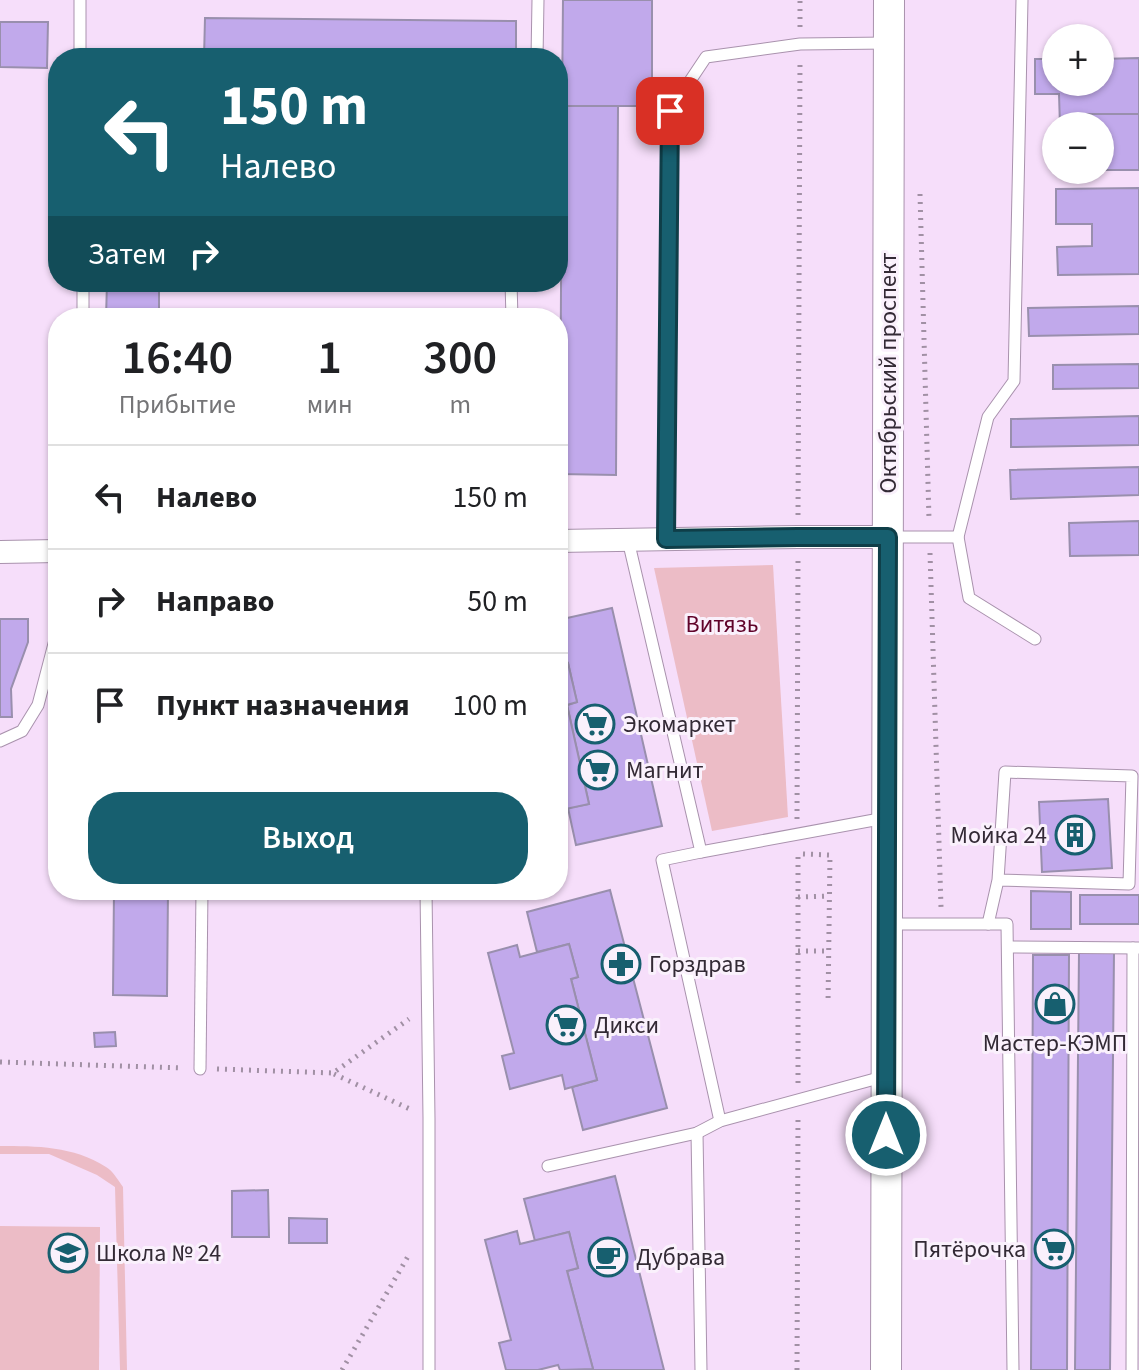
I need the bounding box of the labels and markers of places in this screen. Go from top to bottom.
pin [636,77,704,145]
supermarket icon: Экомаркет [574,703,616,745]
place label: Экомаркет [623,707,736,742]
supermarket icon: Магнит [577,749,619,791]
place label: Магнит [626,753,704,788]
building icon: Мойка 24 [1054,814,1096,856]
place label: Мойка 24 [951,818,1047,853]
pharmacy icon: Горздрав [600,943,642,985]
place label: Горздрав [649,947,746,982]
shop icon: Мастер-КЭМП [1034,983,1076,1025]
supermarket icon: Дикси [545,1004,587,1046]
place label: Дикси [594,1008,659,1043]
place label: Мастер-КЭМП [983,1026,1127,1061]
supermarket icon: Пятёрочка [1033,1228,1075,1270]
school or university icon: Школа № 24 [47,1232,89,1274]
place label: Пятёрочка [913,1232,1026,1267]
place label: Школа № 24 [96,1236,221,1271]
cafe icon: Дубрава [587,1236,629,1278]
place label: Дубрава [636,1240,725,1275]

